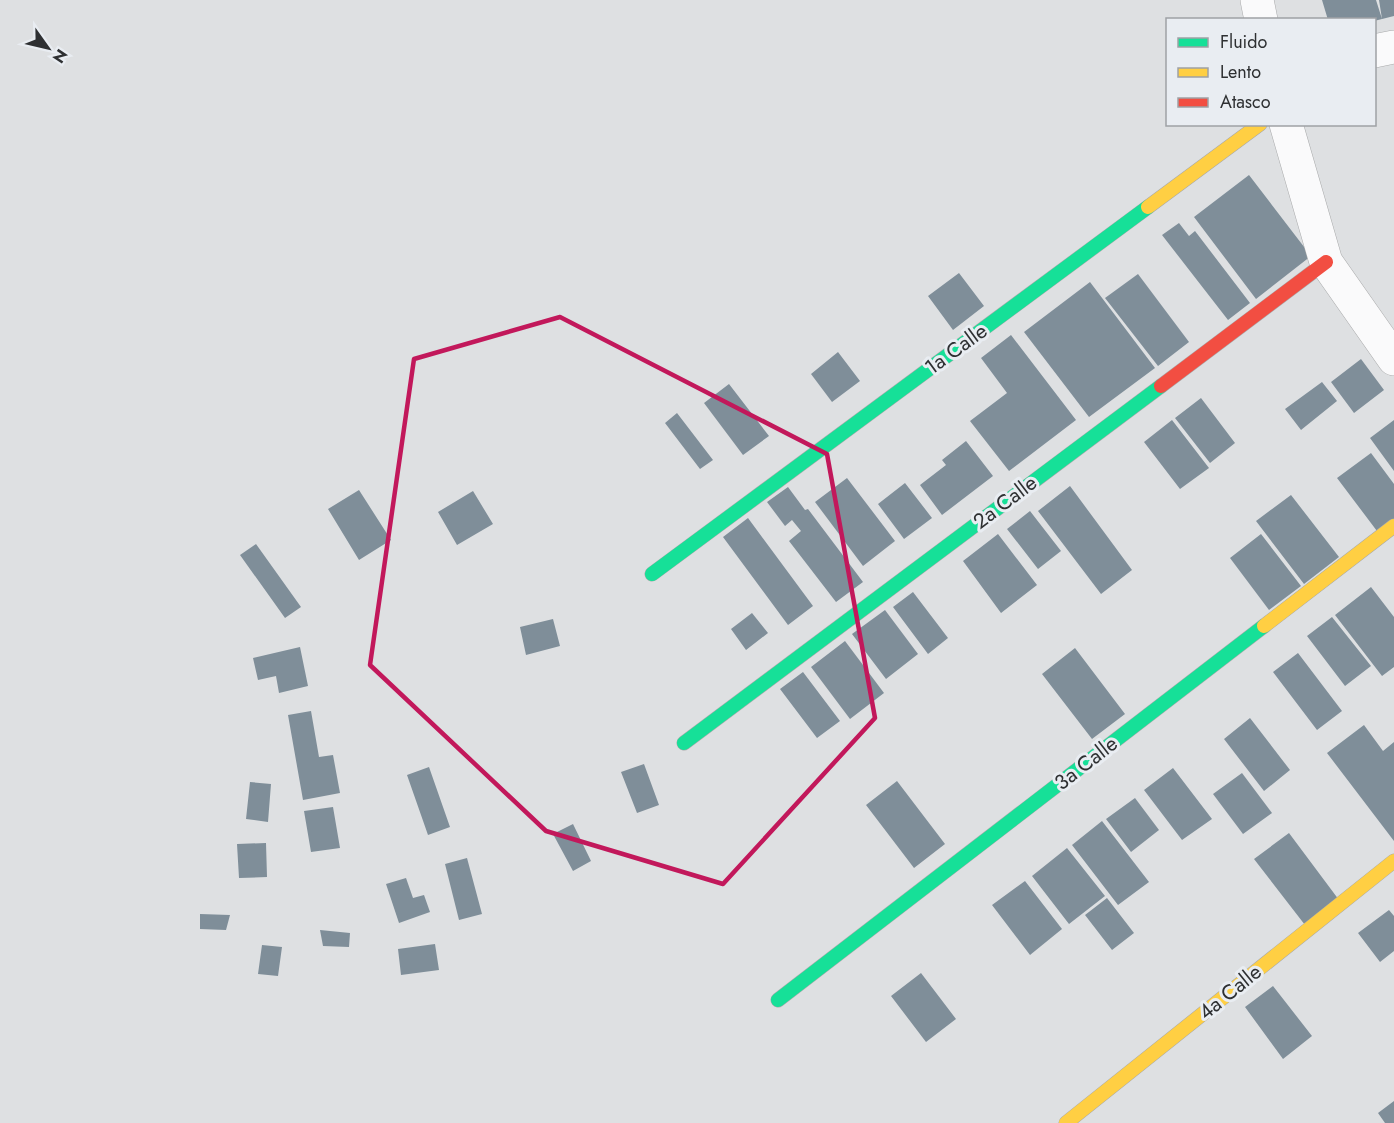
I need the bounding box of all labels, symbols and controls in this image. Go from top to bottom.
north arrow [18,18,78,78]
legend [1166,18,1376,126]
text: Fluido [1220,29,1268,55]
text: N [47,44,73,68]
text: Lento [1220,59,1261,85]
text: Atasco [1220,89,1271,115]
street label: 1a Calle [919,316,994,382]
street label: 2a Calle [967,468,1043,536]
street label: 3a Calle [1048,729,1124,797]
street label: 4a Calle [1192,957,1268,1027]

